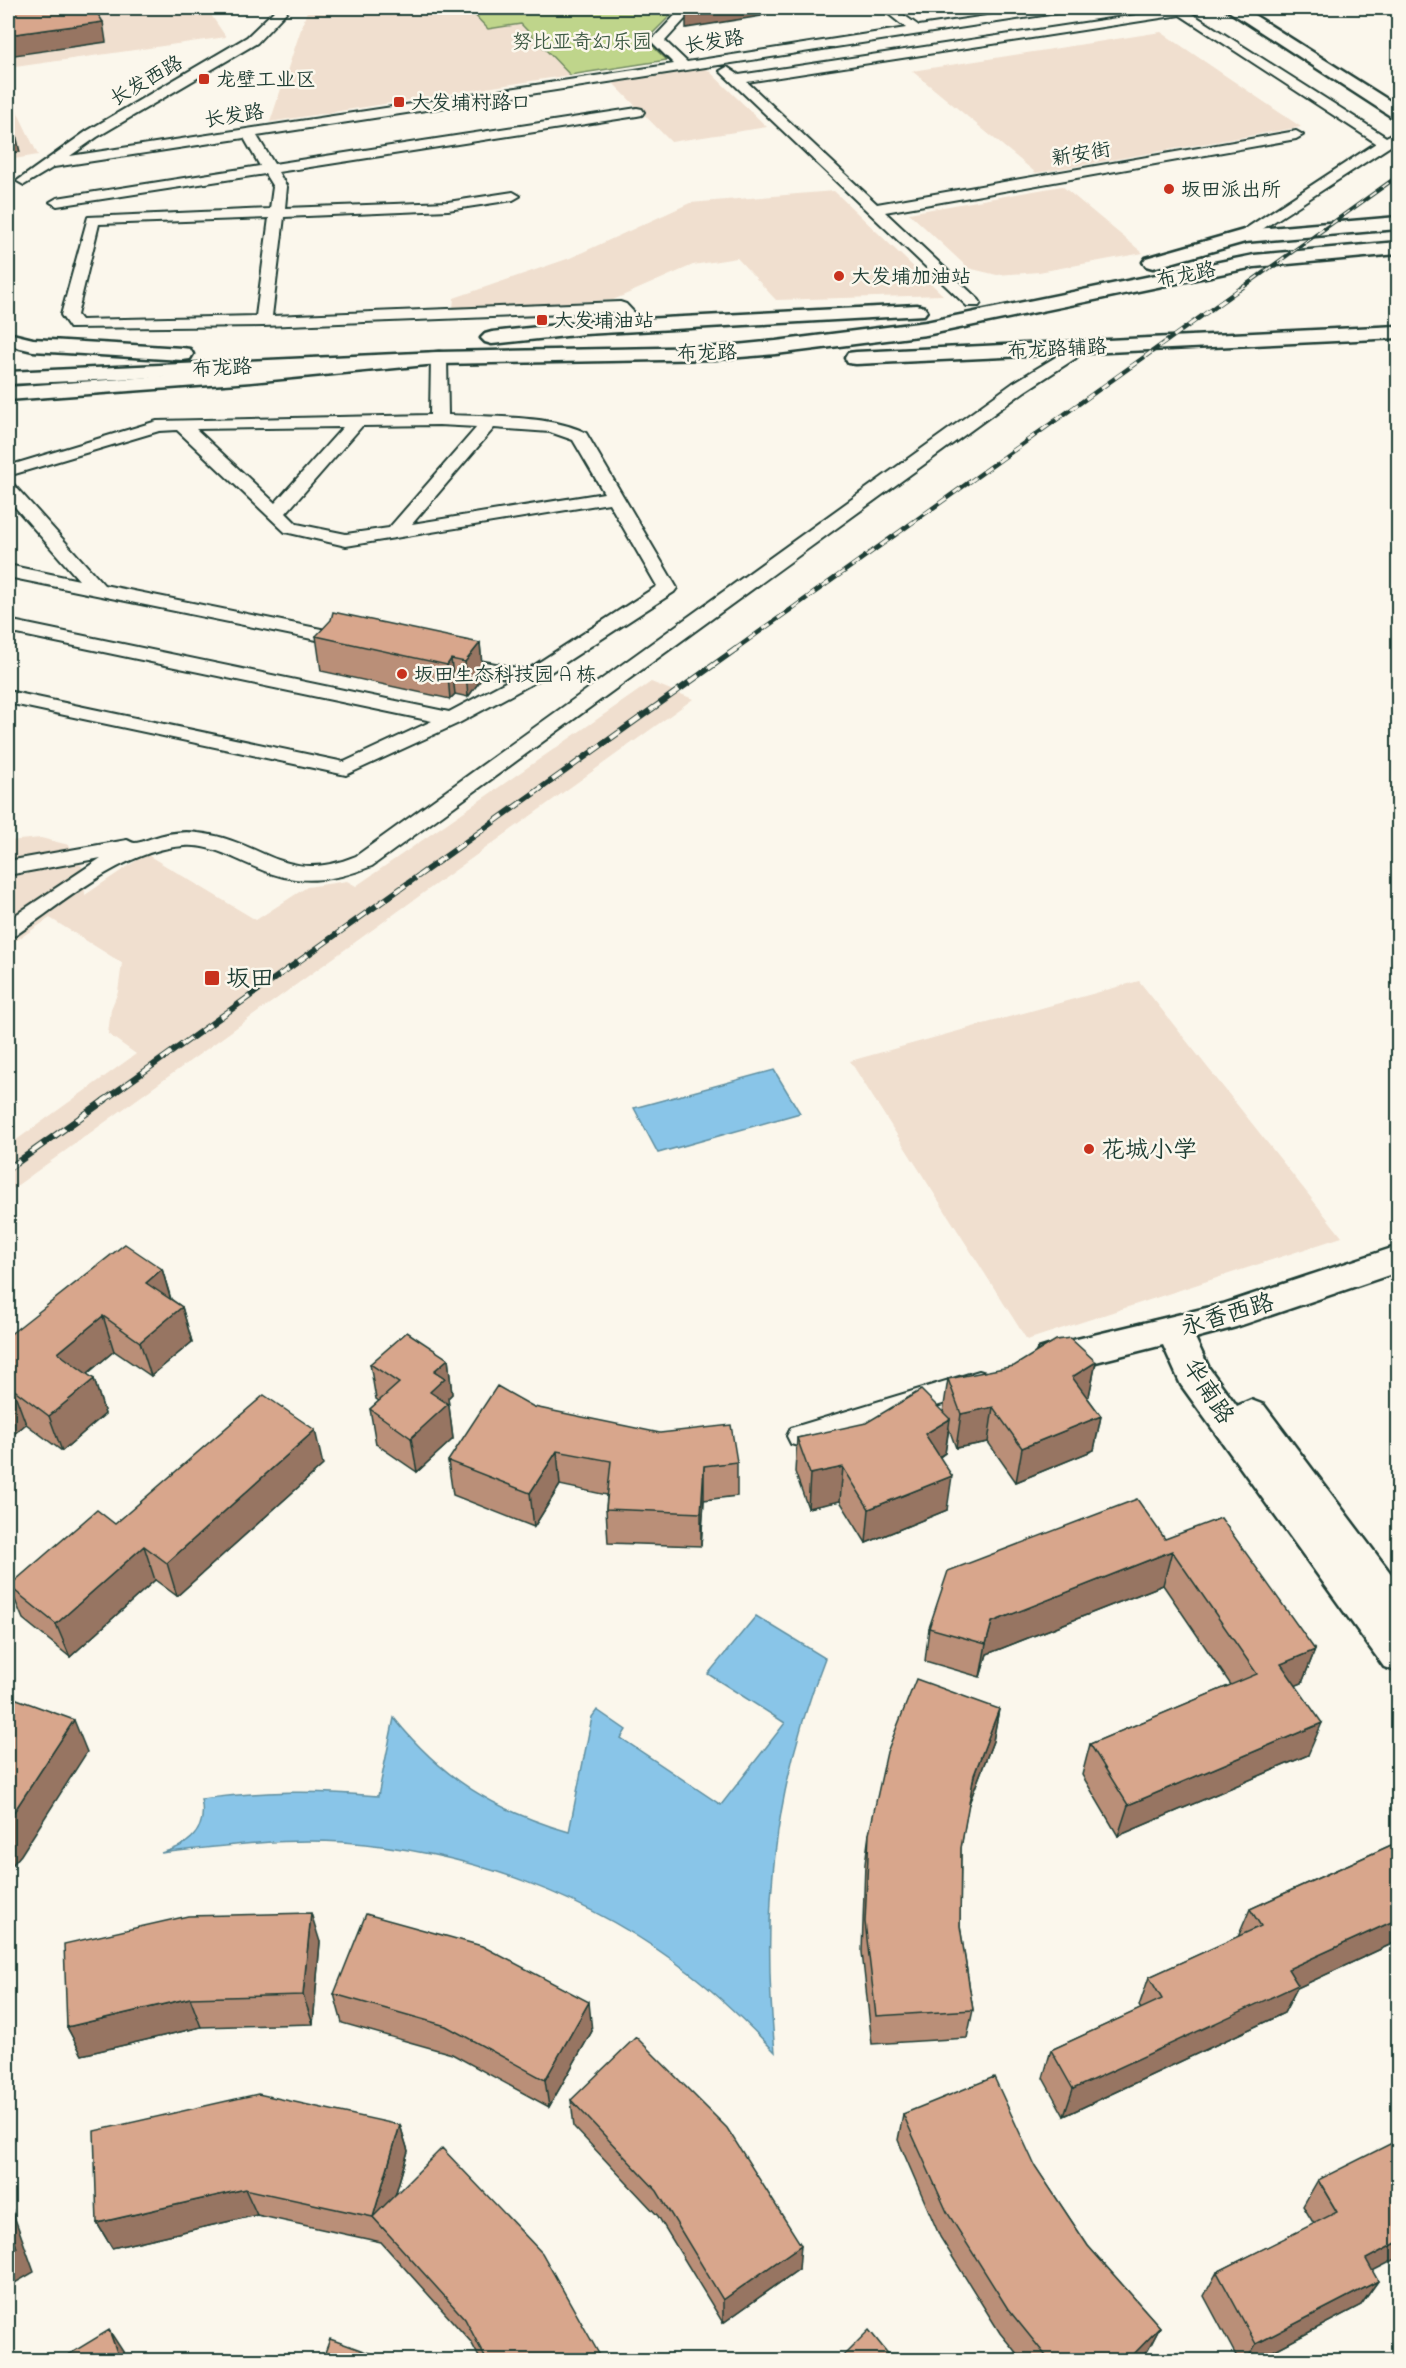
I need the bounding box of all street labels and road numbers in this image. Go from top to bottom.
street label: 长发路 [682,24,747,62]
street label: 长发西路 [105,49,190,115]
street label: 长发路 [202,98,267,136]
street label: 新安街 [1049,136,1113,175]
street label: 布龙路 [1154,256,1220,297]
street label: 布龙路辅路 [1006,333,1109,368]
street label: 布龙路 [677,339,739,370]
street label: 布龙路 [191,353,254,386]
street label: 永香西路 [1177,1286,1279,1346]
street label: 华南路 [1173,1353,1241,1432]

